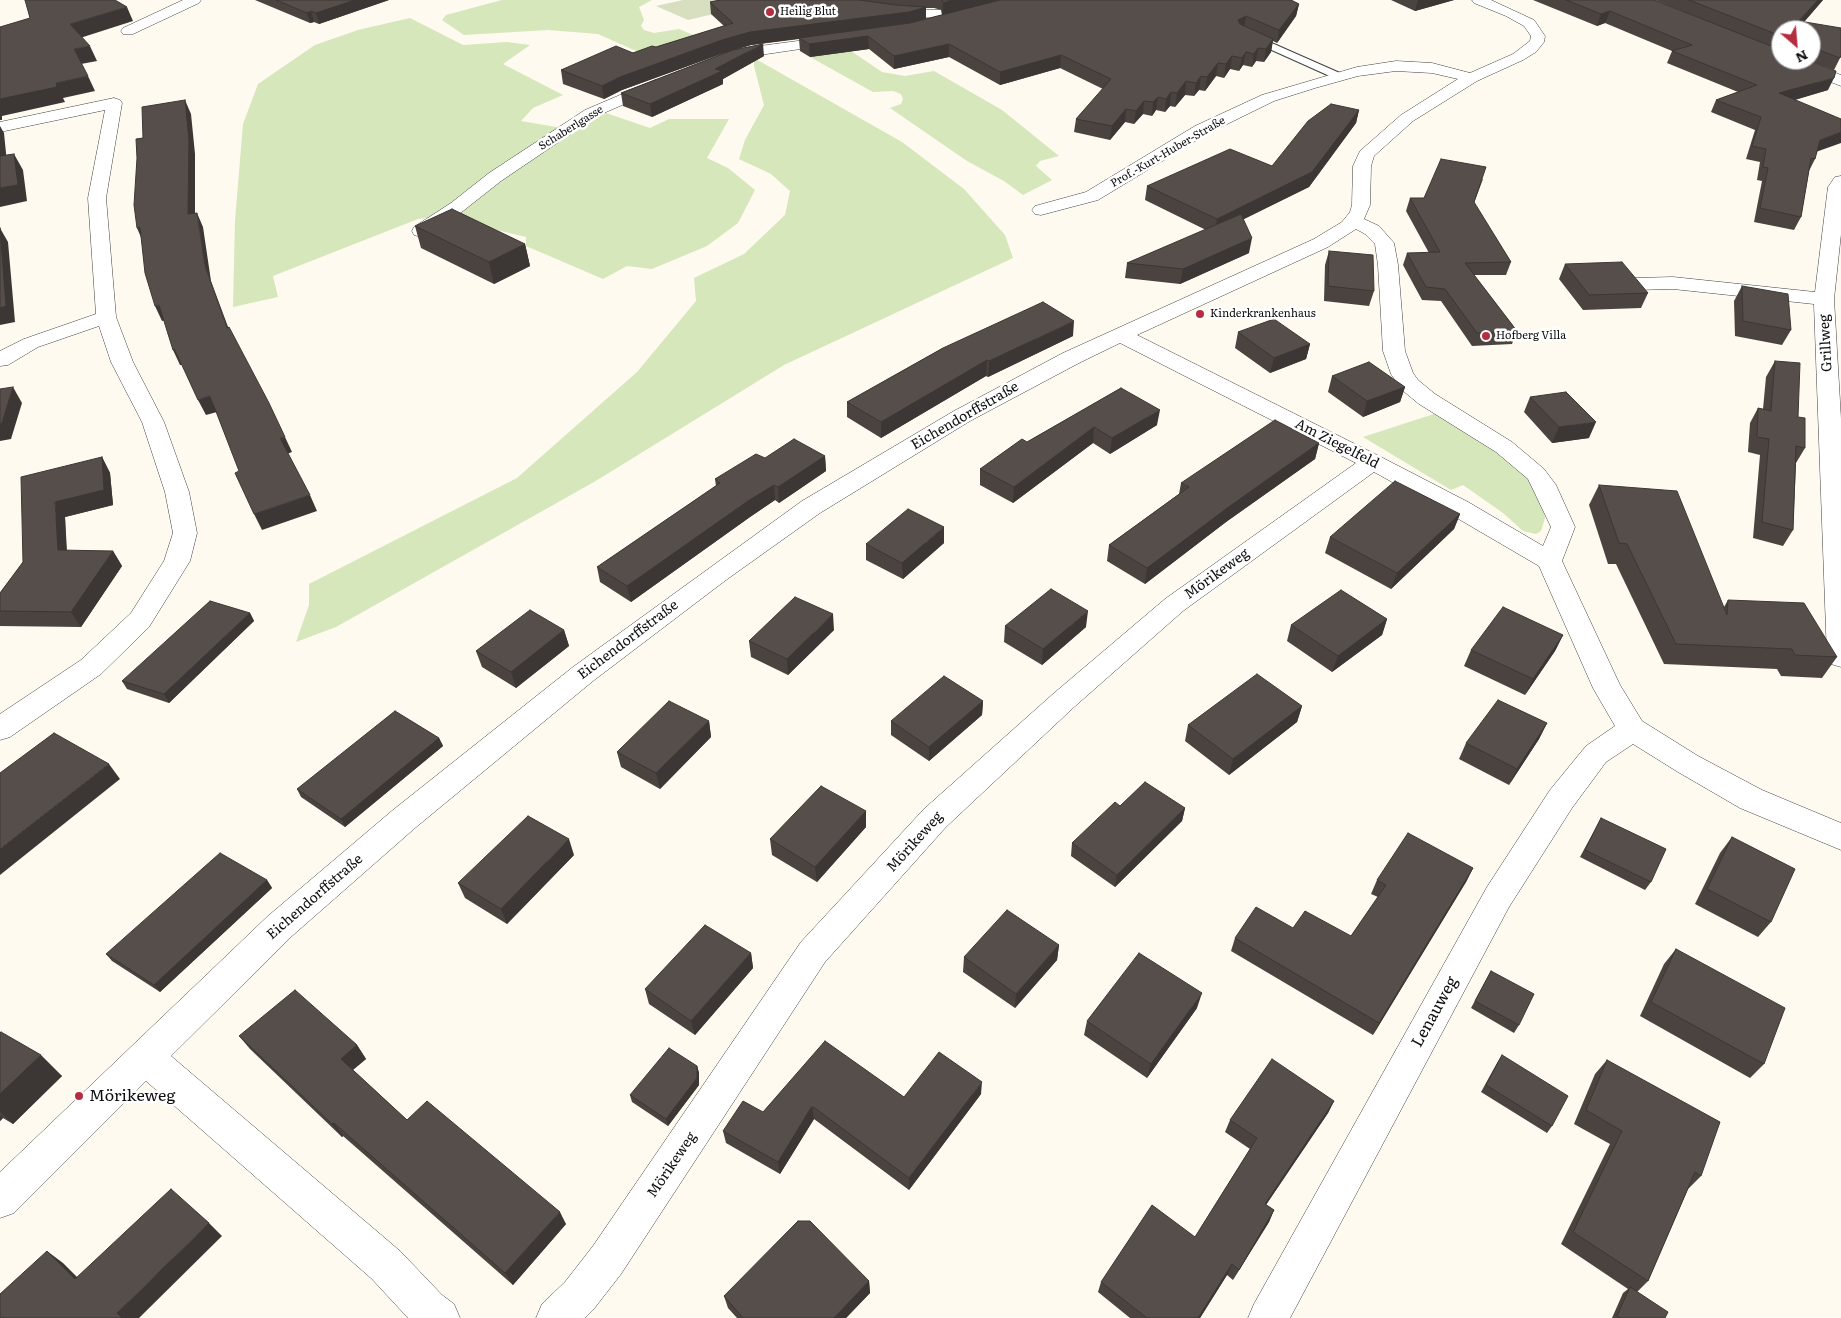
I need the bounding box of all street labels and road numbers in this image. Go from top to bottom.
street label: Schaberlgasse [536,103,606,153]
street label: Prof.-Kurt-Huber-Straße [1108,114,1228,190]
street label: Grillweg [1816,314,1836,372]
street label: Eichendorffstraße [908,378,1022,454]
street label: Am Ziegelfeld [1292,416,1382,472]
street label: Mörikeweg [1182,545,1252,603]
street label: Eichendorffstraße [574,597,682,683]
street label: Mörikeweg [883,808,947,876]
street label: Eichendorffstraße [264,851,366,943]
street label: Lenauweg [1408,973,1462,1051]
street label: Mörikeweg [644,1129,700,1201]

